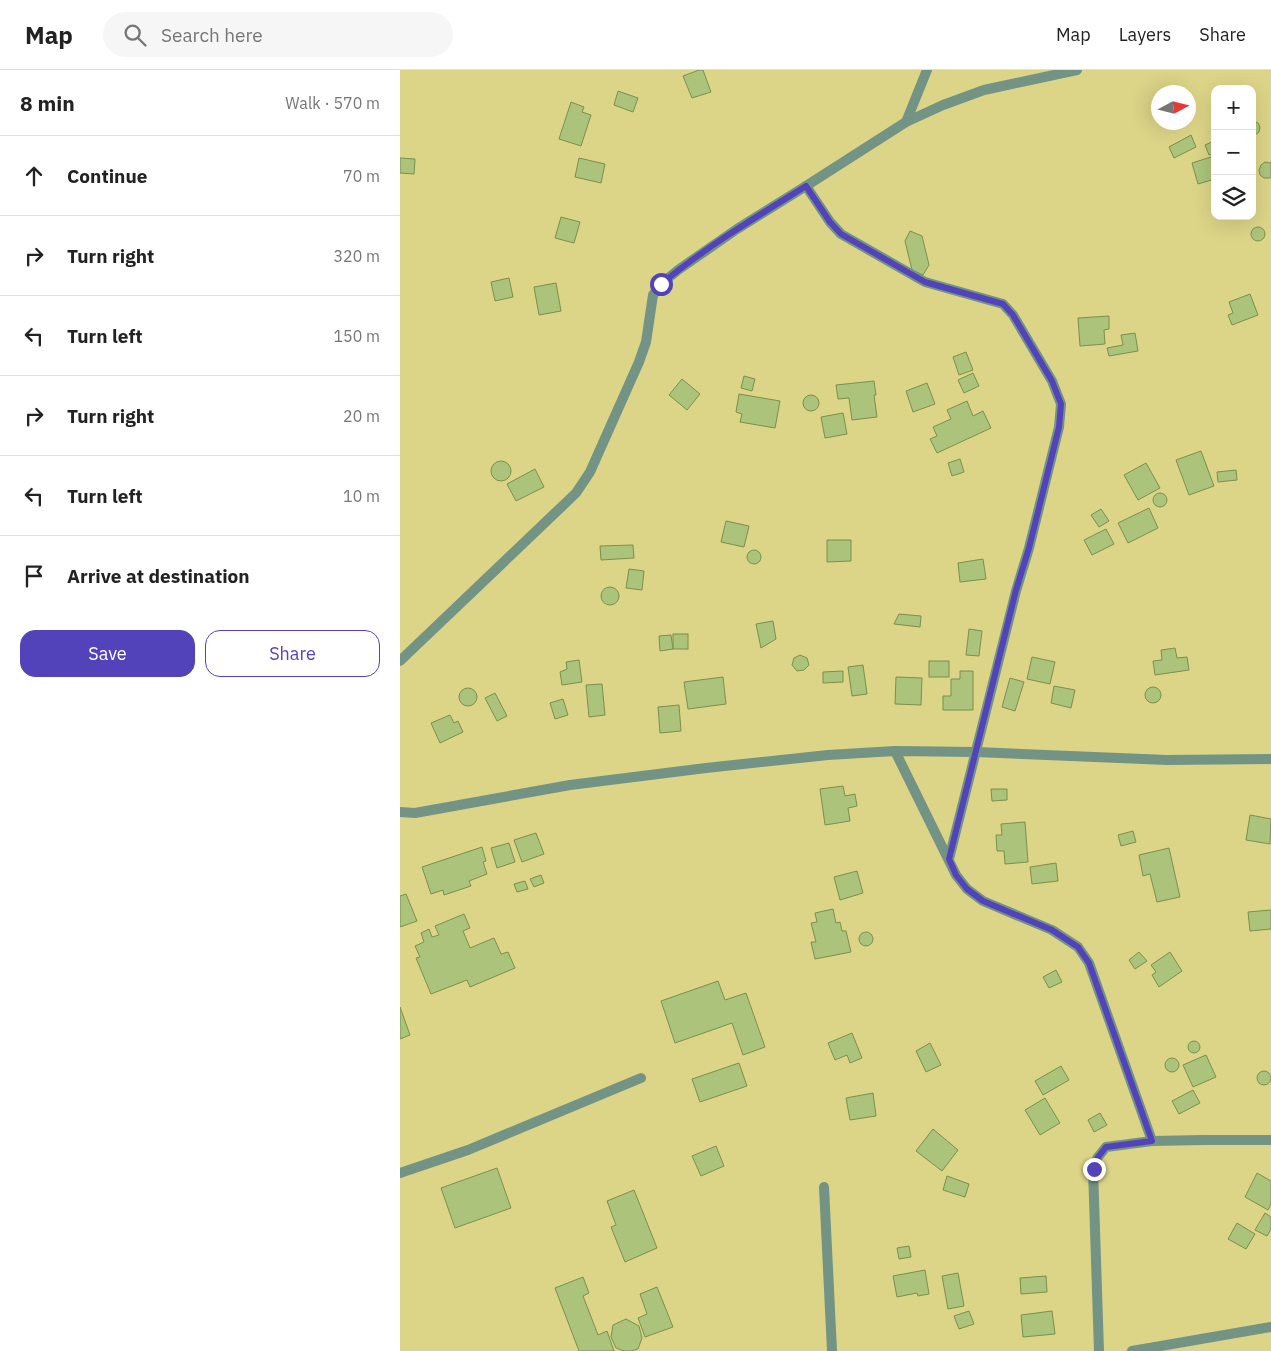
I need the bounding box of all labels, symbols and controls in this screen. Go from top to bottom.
search box [103,12,453,57]
text: Map [25,19,73,51]
icon: search [121,21,149,49]
text: Search here [161,23,263,47]
text: Map [1056,23,1091,46]
text: Layers [1119,23,1171,46]
text: Share [1199,23,1246,46]
north arrow [1151,85,1196,130]
map controls [1211,85,1256,220]
button: + [1211,85,1256,130]
text: 8 min [20,89,75,117]
text: Walk · 570 m [285,93,380,113]
button: − [1211,130,1256,175]
icon: ahead [20,162,48,190]
text: Continue [67,164,147,188]
text: 70 m [343,166,380,186]
button: layers [1211,175,1256,220]
icon: right [20,242,48,270]
text: Turn right [67,244,154,268]
text: 320 m [333,246,380,266]
route start [650,273,673,296]
icon: left [20,322,48,350]
text: Turn left [67,324,143,348]
text: 150 m [333,326,380,346]
icon: right [20,402,48,430]
text: Turn right [67,404,154,428]
text: 20 m [343,406,380,426]
icon: left [20,482,48,510]
text: Turn left [67,484,143,508]
text: 10 m [343,486,380,506]
icon: arrive [20,562,48,590]
text: Arrive at destination [67,564,250,588]
button: Save [20,630,195,677]
button: Share [205,630,380,677]
route end [1083,1158,1106,1181]

